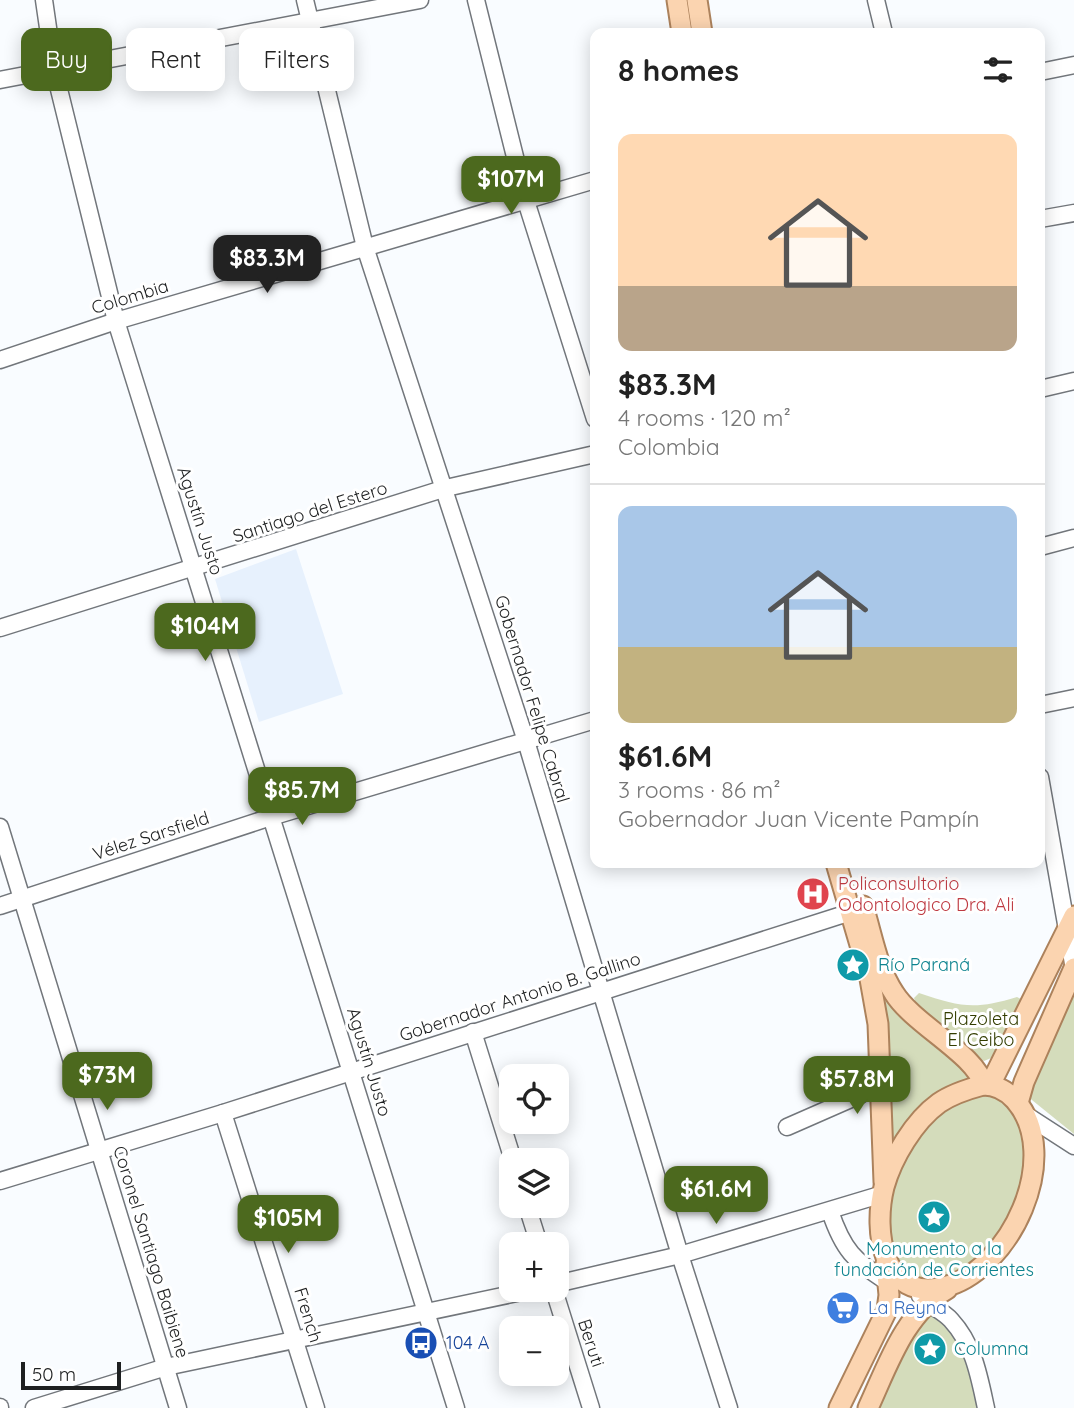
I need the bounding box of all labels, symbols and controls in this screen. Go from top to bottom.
chip: Buy [21,28,112,91]
chip: Rent [126,28,225,91]
chip: Filters [239,28,354,91]
text: 8 homes [618,51,739,89]
icon: filters [979,51,1017,89]
pin: $107M [462,156,560,216]
text: $107M [477,164,545,193]
icon: home [755,180,881,306]
pin: $83.3M [210,236,324,295]
text: $83.3M [229,243,305,272]
street label: Colombia [88,274,171,319]
text: $83.3M [618,365,717,403]
text: 4 rooms · 120 m² [618,403,791,432]
text: Colombia [618,432,720,461]
street label: Agustín Justo [172,464,229,578]
street label: Santiago del Estero [230,476,390,547]
icon: home [755,552,881,678]
street label: Gobernador Felipe Cabral [490,592,575,805]
pin: $104M [156,604,254,663]
text: $104M [170,611,240,640]
text: $61.6M [618,737,712,775]
pin: $85.7M [245,768,359,827]
text: $85.7M [264,775,340,804]
text: 3 rooms · 86 m² [618,775,781,804]
text: Gobernador Juan Vicente Pampín [618,804,980,833]
street label: Vélez Sarsfield [90,806,212,865]
place label: Policonsultorio Odontologico Dra. Ali [838,872,1014,916]
hospital icon: Policonsultorio Odontologico Dra. Ali [794,875,832,913]
place icon: Río Paraná [834,946,872,984]
street label: Gobernador Antonio B. Gallino [396,947,643,1046]
place label: Río Paraná [878,953,970,976]
street label: Agustín Justo [342,1005,397,1119]
park label: Plazoleta El Ceibo [943,1007,1019,1051]
pin: $73M [66,1052,148,1112]
pin: $57.8M [800,1056,914,1116]
text: $73M [78,1060,136,1089]
map controls [499,1064,569,1386]
button: locate [499,1064,569,1134]
text: $57.8M [819,1064,895,1093]
street label: Coronel Santiago Baibiene [108,1143,195,1361]
button: layers [499,1148,569,1218]
pin: $61.6M [659,1166,773,1226]
text: $61.6M [680,1174,752,1203]
pin: $105M [239,1196,337,1255]
place icon: Monumento a la fundación de Corrientes [915,1198,953,1236]
text: $105M [254,1203,322,1232]
button: + [499,1232,569,1302]
place label: Monumento a la fundación de Corrientes [834,1237,1034,1281]
street label: French [289,1284,328,1345]
supermarket icon: La Reyna [824,1289,862,1327]
place label: La Reyna [868,1296,947,1319]
button: − [499,1316,569,1386]
street label: Beruti [573,1316,610,1370]
bus stop icon: 104 A [402,1324,440,1362]
place icon: Columna [911,1330,949,1368]
place label: 104 A [446,1331,490,1354]
place label: Columna [954,1337,1029,1360]
scale bar [21,1359,121,1391]
text: 50 m [32,1362,76,1386]

